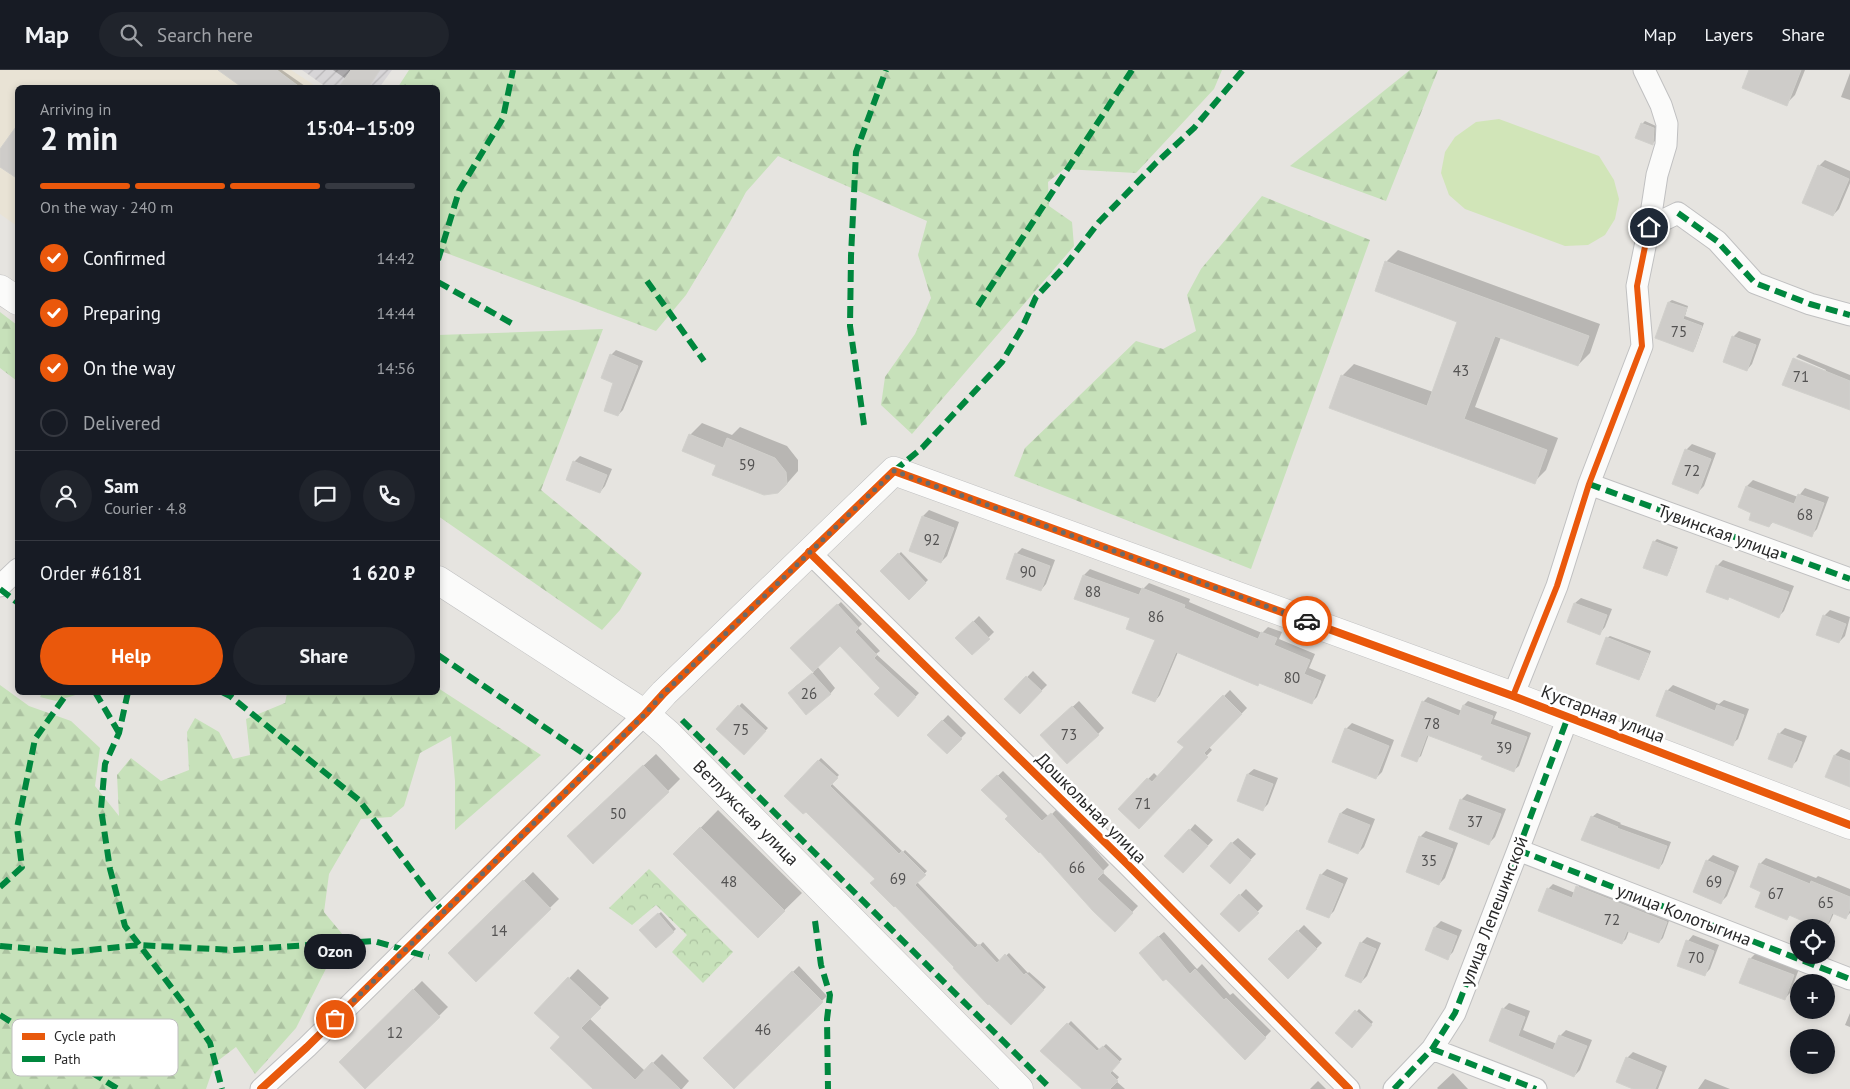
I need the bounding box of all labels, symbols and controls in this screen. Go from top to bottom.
search box [99,12,449,57]
text: Map [25,19,69,50]
icon: search [117,21,145,49]
text: Search here [157,23,253,47]
text: Map [1644,23,1676,46]
text: Layers [1704,23,1753,46]
text: Share [1781,23,1825,46]
text: Arriving in [40,99,111,119]
text: 15:04–15:09 [306,116,415,140]
text: 2 min [40,117,118,159]
text: On the way · 240 m [40,197,173,217]
pin [1628,206,1670,248]
icon: home [1635,213,1663,241]
icon: check [40,244,68,272]
text: Confirmed [83,246,166,270]
text: 14:42 [377,248,415,268]
icon: check [40,299,68,327]
text: Preparing [83,301,161,325]
text: 14:44 [377,303,415,323]
house number: 75 [1671,322,1687,341]
icon: check [40,354,68,382]
text: On the way [83,356,175,380]
text: 14:56 [377,358,415,378]
house number: 43 [1453,361,1469,380]
house number: 71 [1793,367,1809,386]
text: Delivered [83,411,161,435]
house number: 59 [739,455,755,474]
house number: 72 [1684,461,1700,480]
button: person [40,470,92,522]
button: chat [299,470,351,522]
button: phone [363,470,415,522]
text: Sam [104,474,139,498]
text: Courier · 4.8 [104,498,187,518]
street label: Тувинская улица [1654,499,1784,564]
house number: 68 [1797,505,1813,524]
house number: 92 [924,530,940,549]
text: Order #6181 [40,561,143,585]
text: 1 620 ₽ [352,561,415,585]
house number: 90 [1020,562,1036,581]
house number: 88 [1085,582,1101,601]
courier [1282,596,1332,646]
house number: 86 [1148,607,1164,626]
icon: car [1293,607,1321,635]
button: Help [40,627,223,685]
button: Share [233,627,415,685]
house number: 80 [1284,668,1300,687]
street label: Кустарная улица [1538,679,1668,748]
house number: 26 [801,684,817,703]
house number: 78 [1424,714,1440,733]
house number: 75 [733,720,749,739]
house number: 73 [1061,725,1077,744]
house number: 39 [1496,738,1512,757]
street label: Дошкольная улица [1031,747,1152,868]
street label: Ветлужская улица [689,755,804,870]
house number: 71 [1135,794,1151,813]
house number: 50 [610,804,626,823]
house number: 37 [1467,812,1483,831]
street label: улица Лепешинской [1454,833,1533,989]
house number: 35 [1421,851,1437,870]
house number: 66 [1069,858,1085,877]
house number: 69 [890,869,906,888]
house number: 48 [721,872,737,891]
house number: 69 [1706,872,1722,891]
street label: улица Колотыгина [1614,878,1755,951]
house number: 67 [1768,884,1784,903]
house number: 65 [1818,893,1834,912]
house number: 72 [1604,910,1620,929]
map controls [1790,919,1835,1074]
button: locate [1790,919,1835,964]
house number: 14 [491,921,507,940]
callout: Ozon [304,934,366,969]
text: Ozon [318,941,352,961]
house number: 70 [1688,948,1704,967]
button: + [1790,974,1835,1019]
pin [314,998,356,1040]
icon: bag [321,1005,349,1033]
legend [12,1019,178,1076]
house number: 46 [755,1020,771,1039]
house number: 12 [387,1023,403,1042]
text: Cycle path [54,1027,116,1045]
button: − [1790,1029,1835,1074]
text: Path [54,1050,81,1068]

